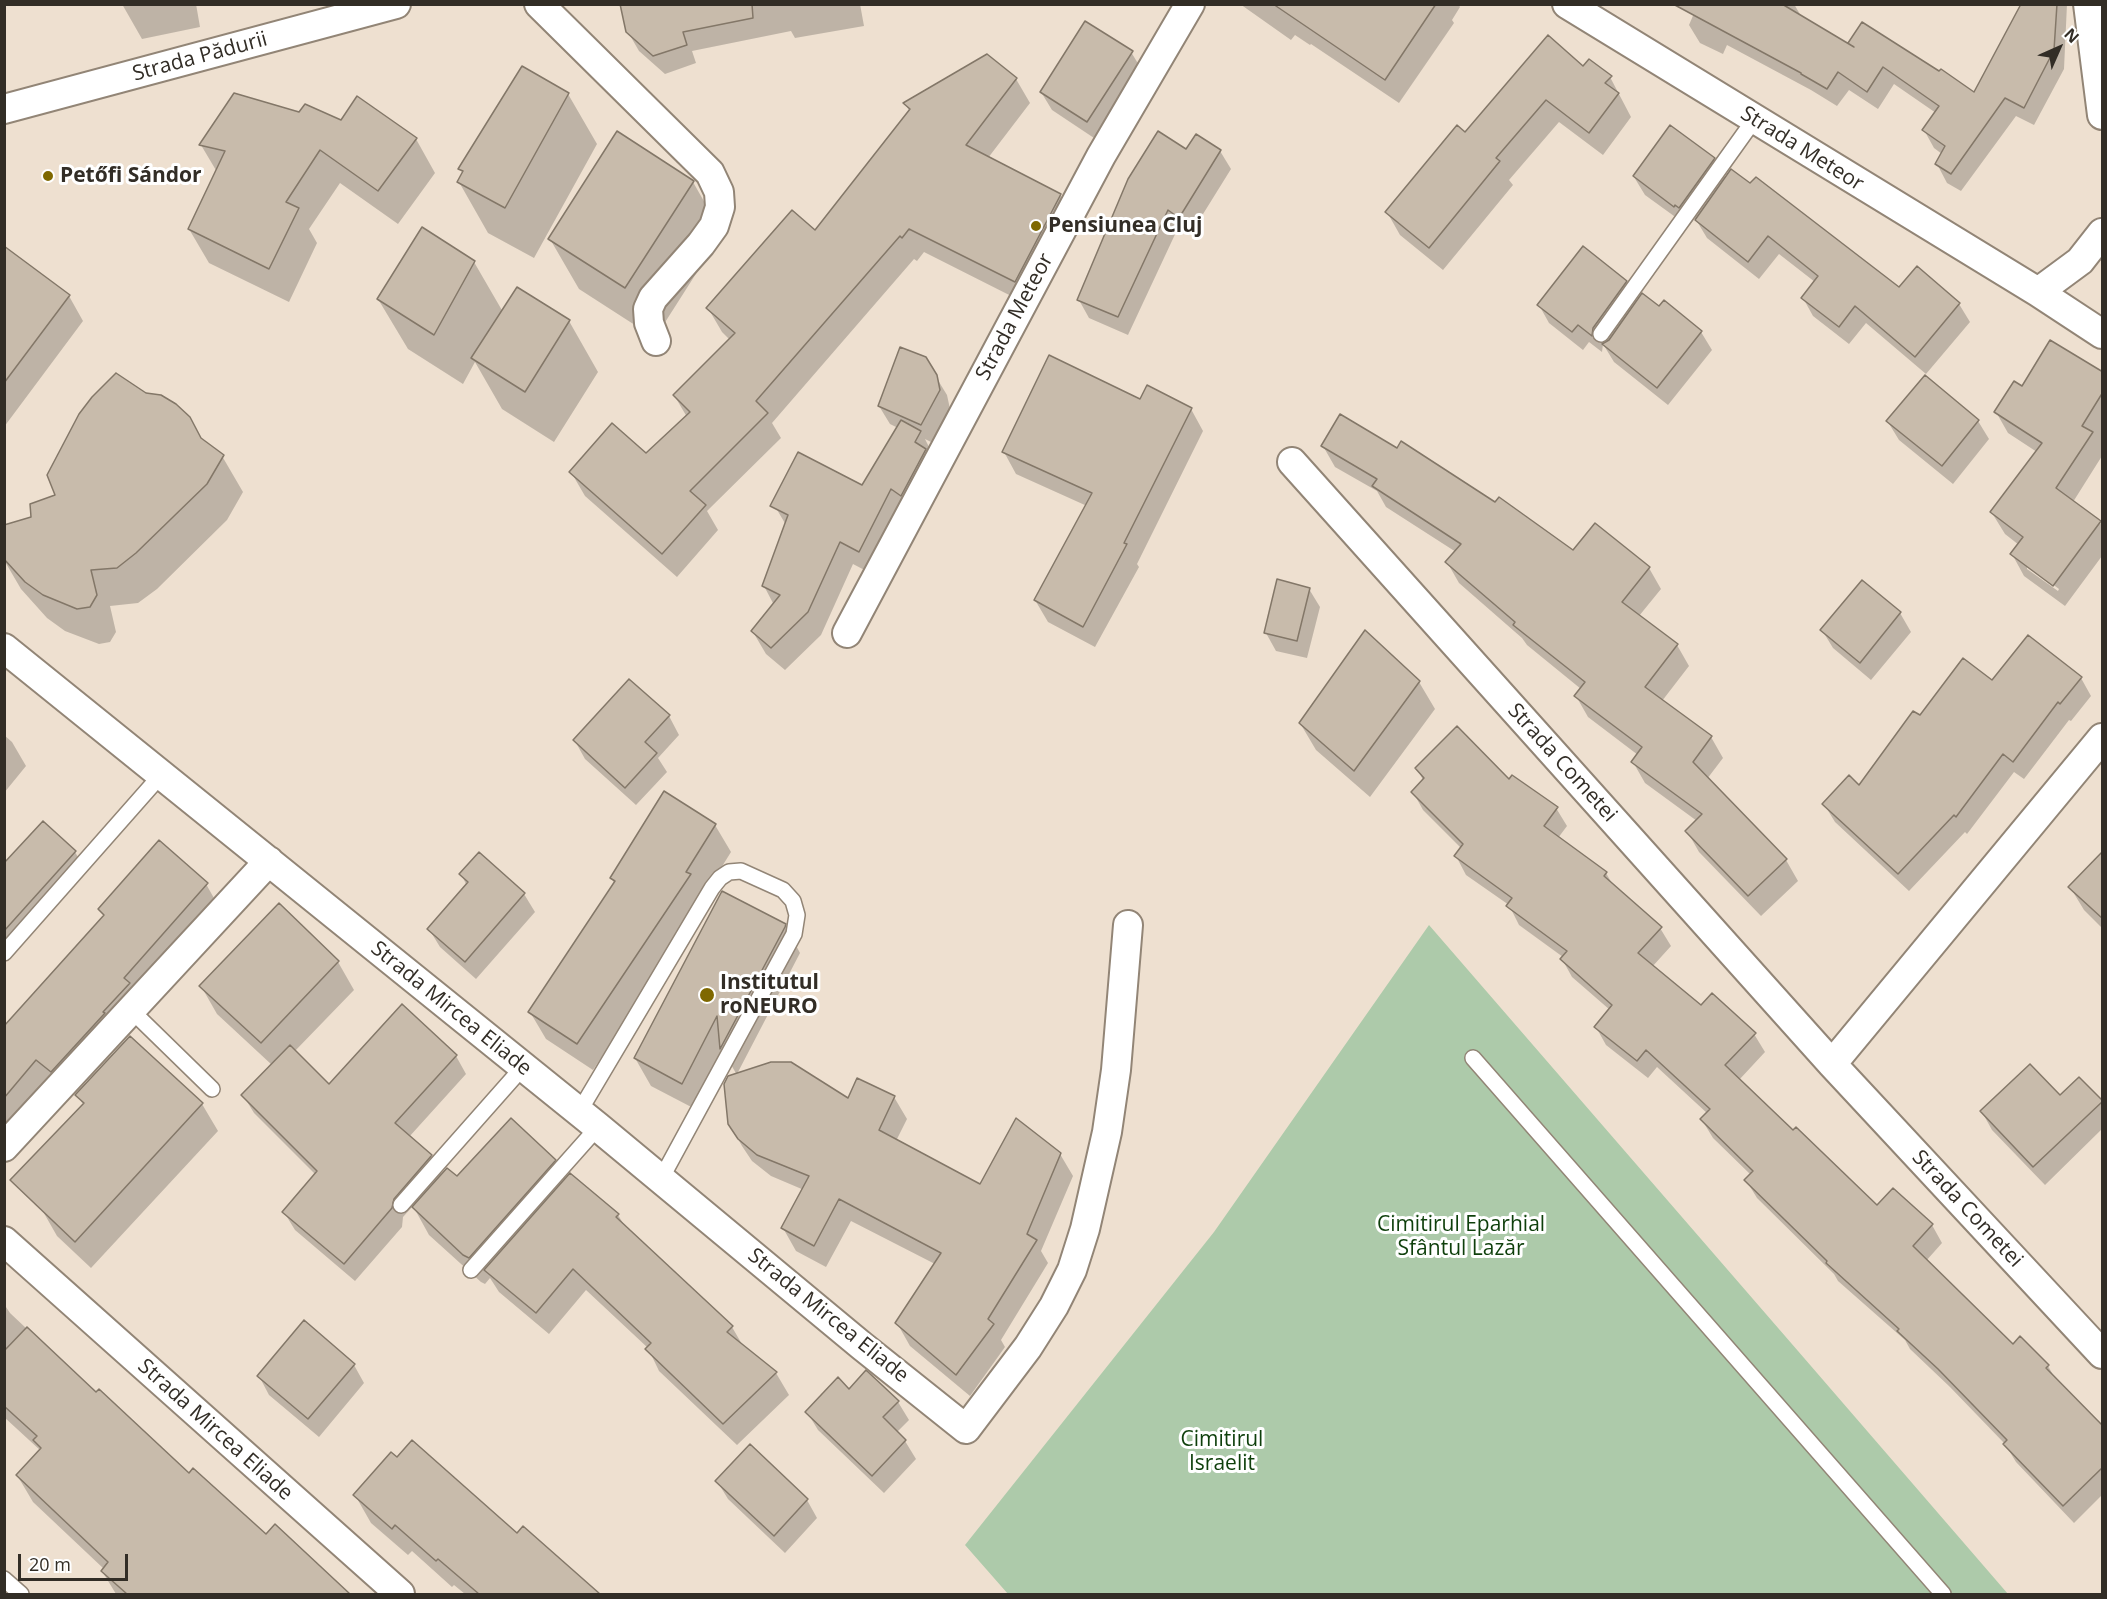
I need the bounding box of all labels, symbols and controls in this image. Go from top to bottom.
north arrow [2029,18,2089,78]
text: N [2059,23,2084,48]
street label: Strada Pădurii [130,27,270,87]
street label: Strada Meteor [1736,101,1868,197]
place label: Petőfi Sándor [60,163,202,189]
marker: Petőfi Sándor [41,169,55,183]
place label: Pensiunea Cluj [1048,213,1202,239]
marker: Pensiunea Cluj [1029,219,1043,233]
street label: Strada Meteor [971,249,1059,385]
street label: Strada Cometei [1502,698,1622,828]
street label: Strada Mircea Eliade [366,936,536,1082]
place label: Institutul roNEURO [720,970,819,1020]
marker: Institutul roNEURO [698,986,716,1004]
street label: Strada Cometei [1906,1145,2028,1273]
park label: Cimitirul Eparhial Sfântul Lazăr [1377,1212,1545,1262]
street label: Strada Mircea Eliade [743,1243,913,1389]
street label: Strada Mircea Eliade [132,1354,298,1506]
park label: Cimitirul Israelit [1181,1427,1263,1477]
scale bar [21,1542,130,1580]
text: 20 m [29,1552,71,1576]

